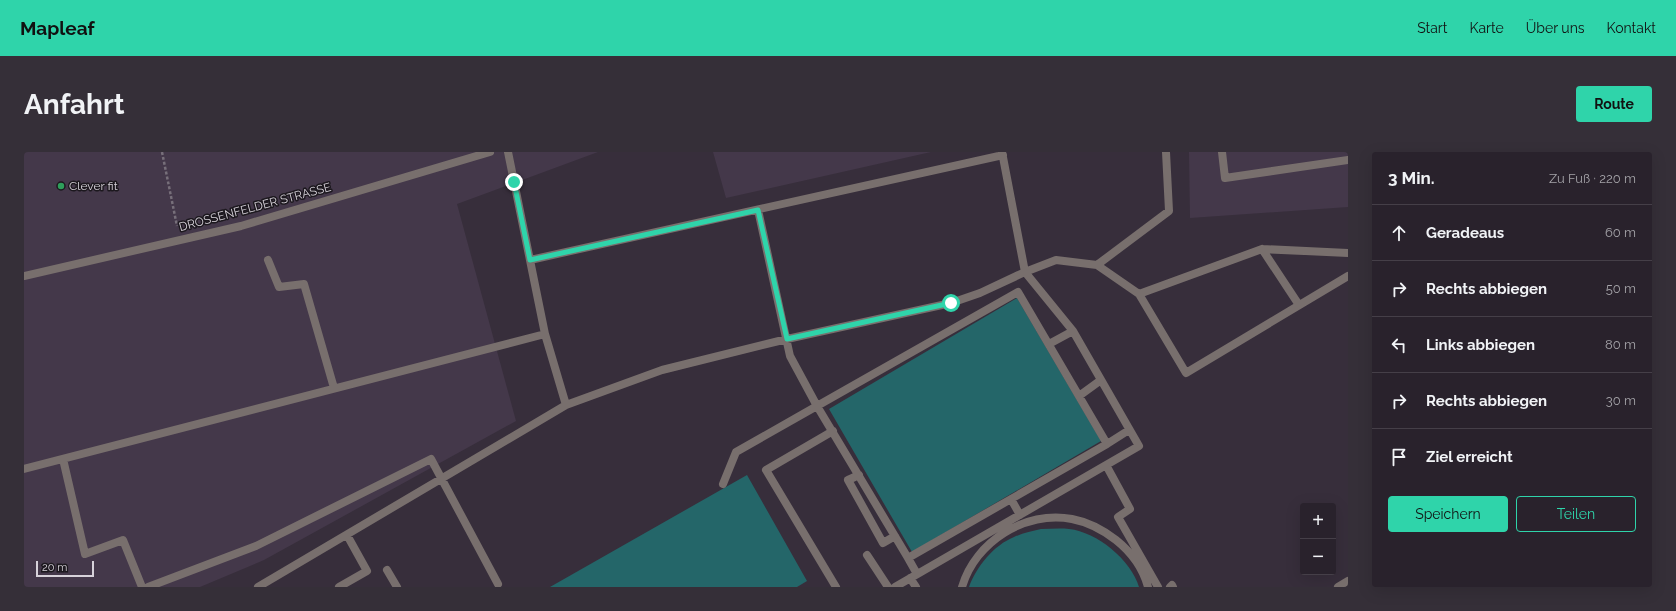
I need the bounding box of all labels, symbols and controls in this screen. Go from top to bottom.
text: Mapleaf [20,17,95,39]
text: Start [1417,20,1447,36]
text: Karte [1469,20,1504,36]
text: Über uns [1526,20,1585,36]
text: Kontakt [1607,20,1656,36]
button: Route [1576,86,1652,122]
text: Anfahrt [24,88,125,121]
text: 3 Min. [1388,168,1435,188]
text: Zu Fuß · 220 m [1549,171,1636,186]
route end [505,173,523,191]
place label: Clever fit [69,179,118,193]
street label: DROSSENFELDER STRASSE [177,180,333,234]
marker: Clever fit [56,181,66,191]
icon: ahead [1388,222,1410,244]
text: Geradeaus [1426,224,1504,242]
text: 60 m [1605,225,1636,240]
icon: right [1388,278,1410,300]
text: Rechts abbiegen [1426,280,1547,298]
text: 50 m [1606,281,1636,296]
route start [942,294,960,312]
icon: left [1388,334,1410,356]
text: Links abbiegen [1426,336,1535,354]
text: 80 m [1605,337,1636,352]
icon: right [1388,390,1410,412]
text: Rechts abbiegen [1426,392,1547,410]
text: 30 m [1606,393,1636,408]
icon: arrive [1388,446,1410,468]
text: Ziel erreicht [1426,448,1513,466]
button: Speichern [1388,496,1508,532]
button: Teilen [1516,496,1636,532]
map controls [1300,503,1336,575]
button: + [1300,503,1336,539]
button: − [1300,539,1336,575]
scale bar [36,559,94,578]
text: 20 m [42,561,67,574]

